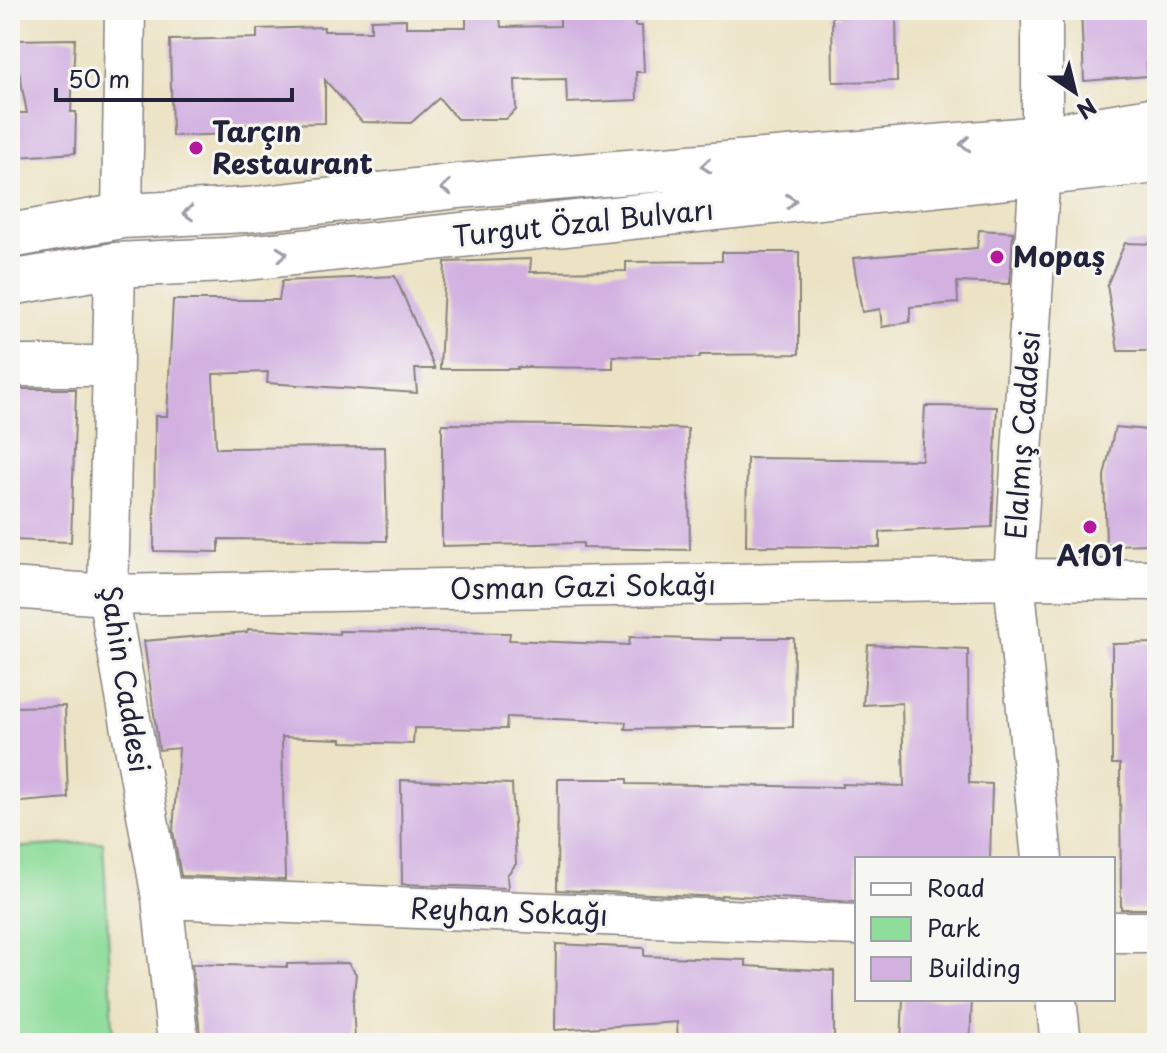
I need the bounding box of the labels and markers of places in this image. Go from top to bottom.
place label: Tarçın Restaurant [212,109,373,184]
marker: Tarçın Restaurant [187,139,205,157]
place label: Mopaş [1013,234,1105,277]
marker: Mopaş [988,248,1006,266]
marker: A101 [1081,518,1099,536]
place label: A101 [1057,533,1123,576]

